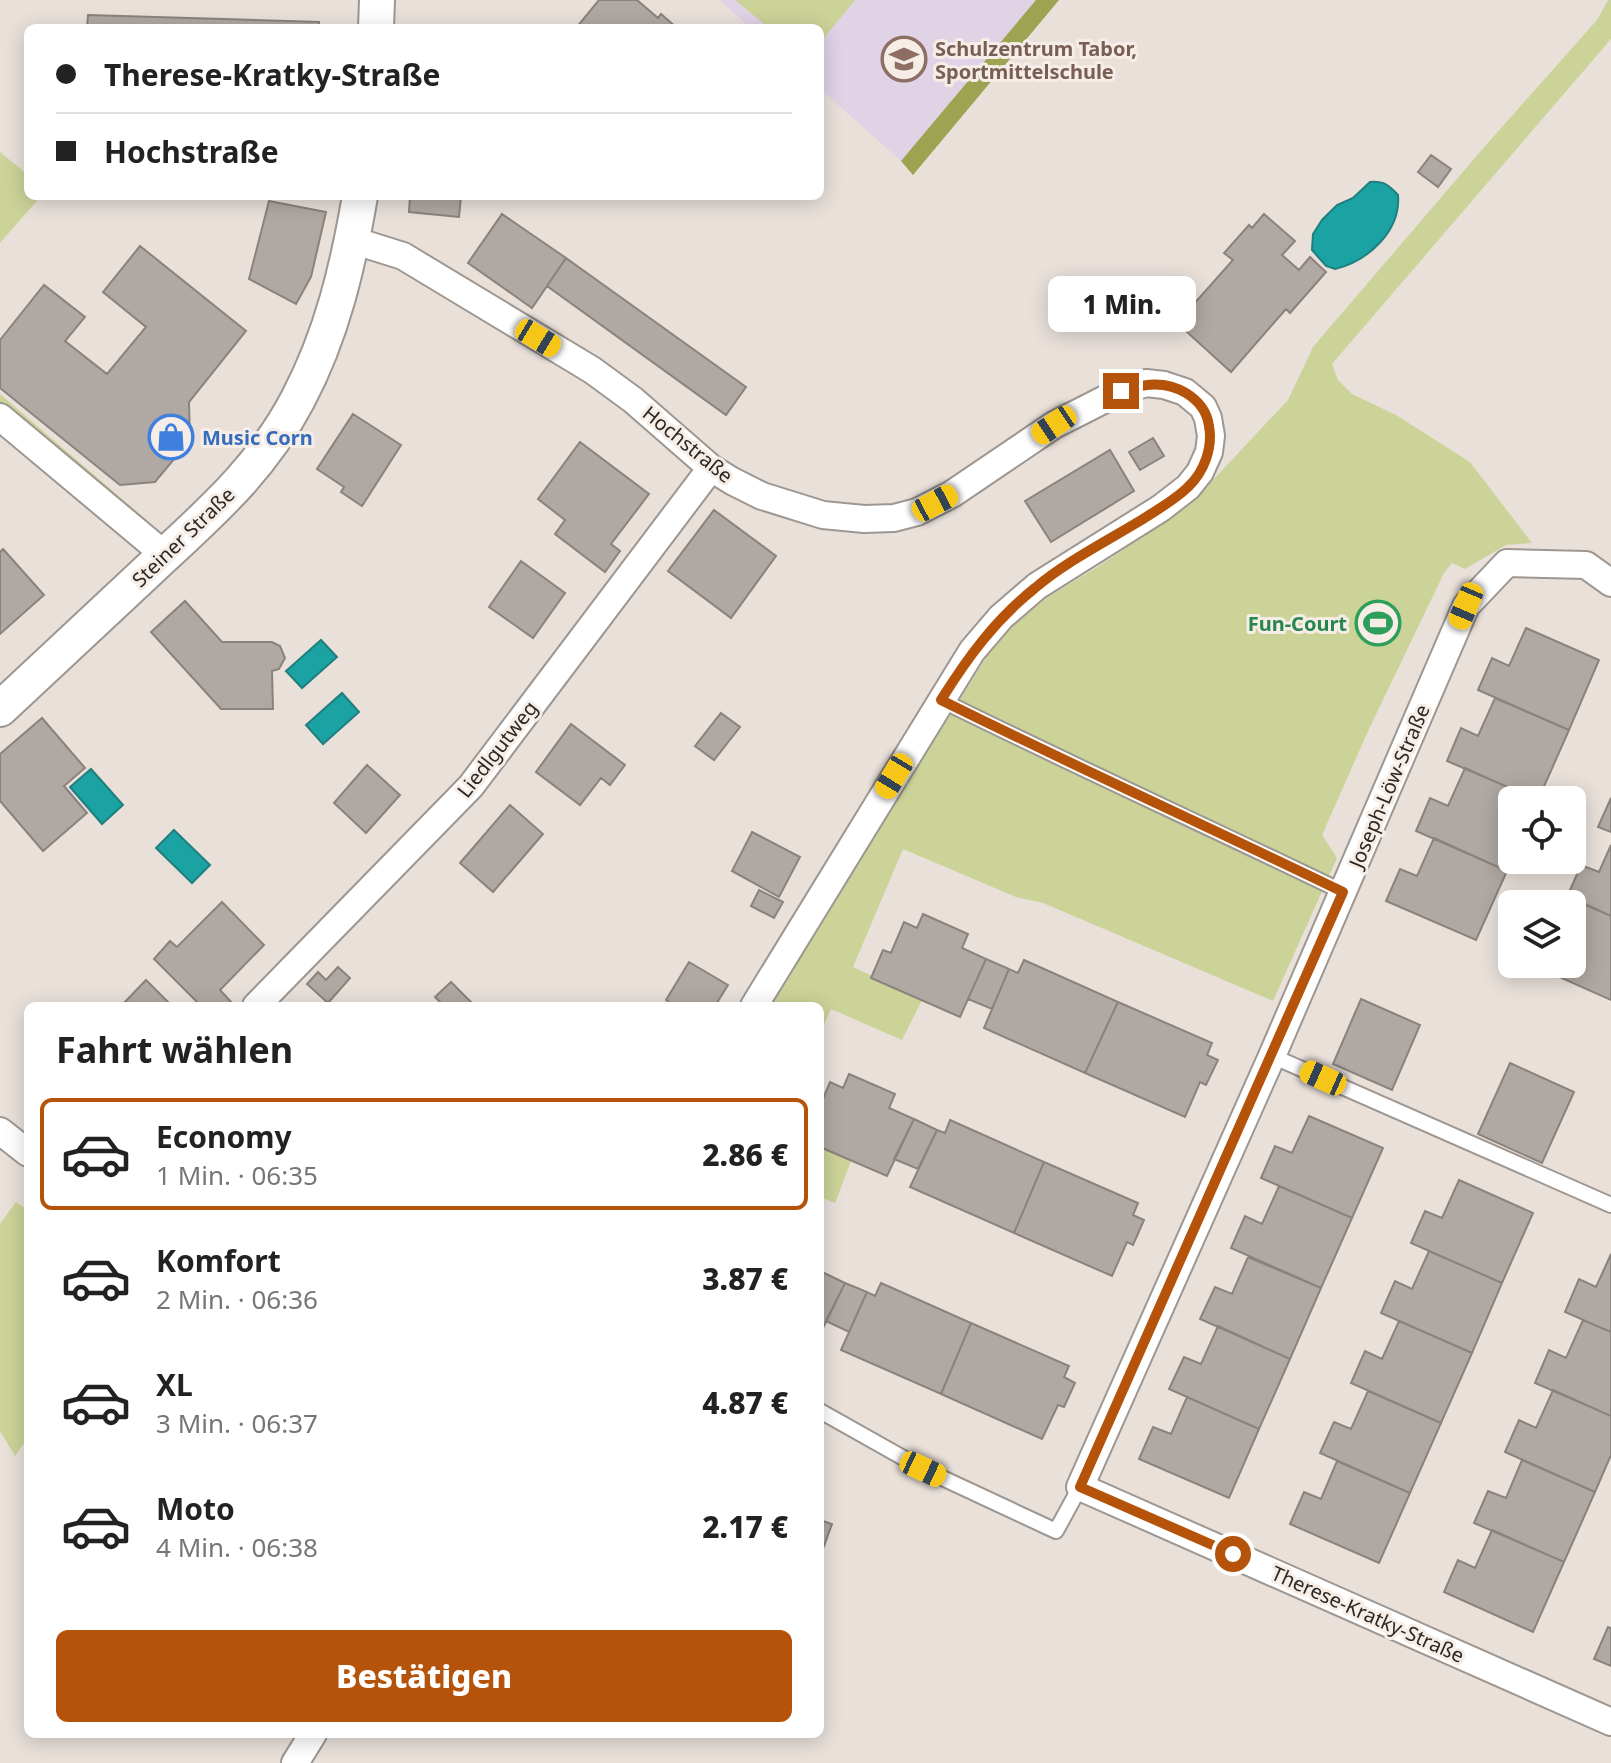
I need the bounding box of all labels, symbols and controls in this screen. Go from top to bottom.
school or university icon: Schulzentrum Tabor, Sportmittelschule [880,35,928,83]
place label: Schulzentrum Tabor, Sportmittelschule [935,35,1137,85]
text: Therese-Kratky-Straße [104,54,440,95]
text: Hochstraße [104,131,279,172]
callout: 1 Min. [1047,275,1195,331]
text: 1 Min. [1082,286,1162,322]
car [511,315,565,361]
route end [1103,373,1139,409]
street label: Hochstraße [637,399,739,489]
car [1027,402,1081,448]
shop icon: Music Corn [147,413,195,461]
place label: Music Corn [202,424,313,451]
street label: Steiner Straße [126,481,240,593]
car [908,481,962,525]
car [1446,579,1486,633]
sports icon: Fun-Court [1354,599,1402,647]
place label: Fun-Court [1248,610,1347,637]
street label: Liedlgutweg [451,695,543,803]
street label: Joseph-Löw-Straße [1342,700,1436,874]
car [871,749,917,803]
map controls [1498,786,1586,978]
button: locate [1498,786,1586,874]
button: layers [1498,890,1586,978]
text: Fahrt wählen [56,1025,293,1074]
car [1296,1057,1350,1099]
text: Economy [156,1116,292,1157]
icon: car [60,1118,132,1190]
text: 2.86 € [702,1134,788,1175]
text: 1 Min. · 06:35 [156,1157,318,1193]
text: Komfort [156,1240,281,1281]
icon: car [60,1242,132,1314]
text: 3.87 € [702,1258,788,1299]
text: 2 Min. · 06:36 [156,1281,318,1317]
text: XL [156,1364,193,1405]
icon: car [60,1366,132,1438]
text: 4.87 € [702,1382,788,1423]
text: 3 Min. · 06:37 [156,1405,318,1441]
car [896,1448,950,1490]
text: Moto [156,1488,235,1529]
icon: car [60,1490,132,1562]
text: 2.17 € [702,1506,788,1547]
text: 4 Min. · 06:38 [156,1529,318,1565]
route start [1215,1536,1251,1572]
street label: Therese-Kratky-Straße [1267,1559,1469,1669]
button: Bestätigen [56,1630,792,1722]

